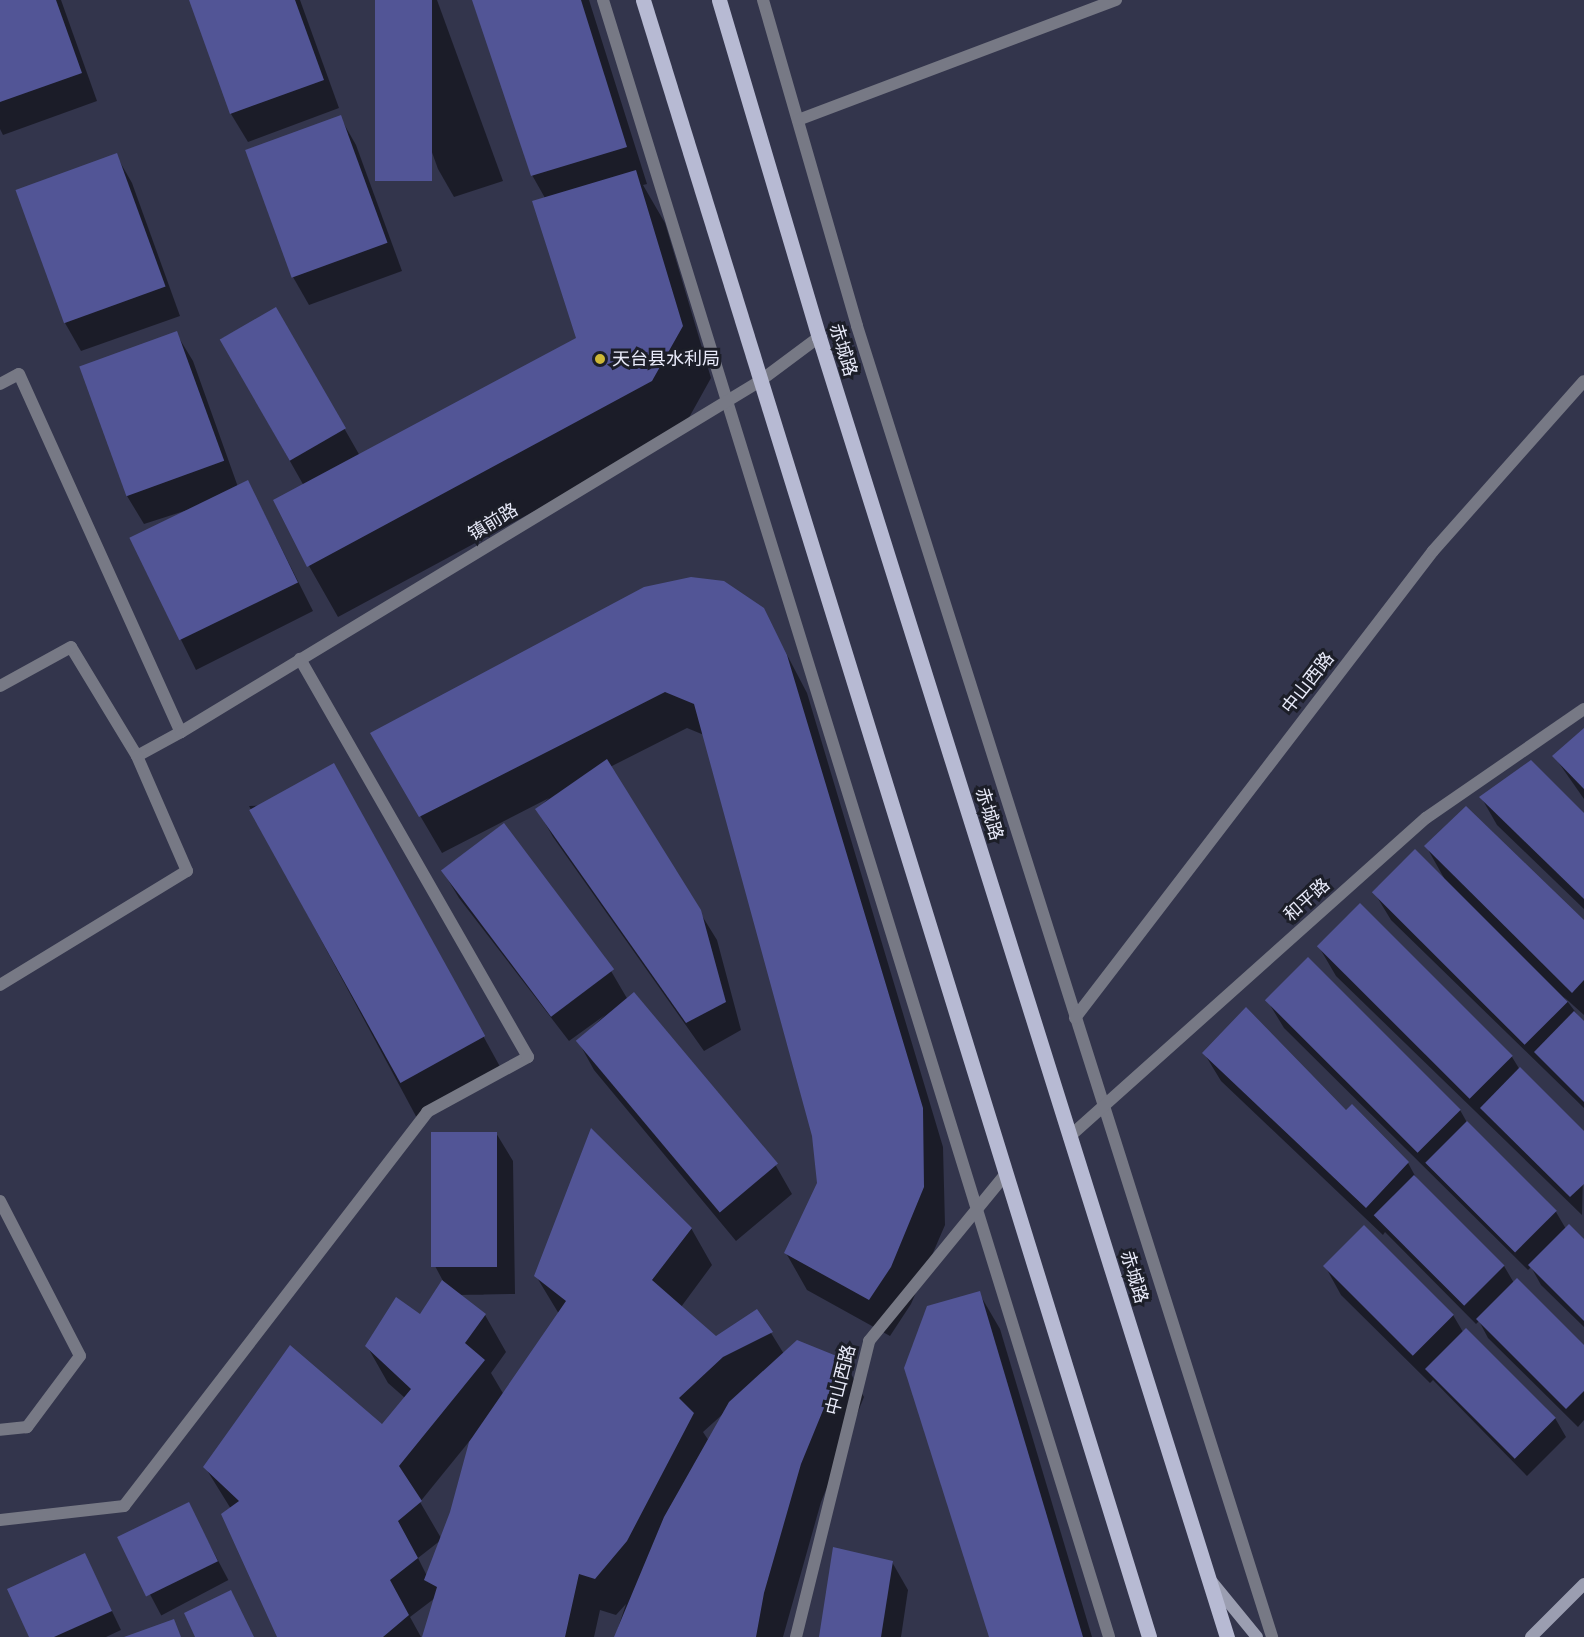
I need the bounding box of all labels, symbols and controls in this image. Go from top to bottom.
street label: 赤城路 [825,321,861,379]
place label: 天台县水利局 [612,348,720,370]
marker: 天台县水利局 [593,352,607,366]
street label: 镇前路 [464,499,522,545]
street label: 中山西路 [1277,648,1339,718]
street label: 赤城路 [971,785,1007,843]
street label: 和平路 [1280,874,1334,926]
street label: 赤城路 [1116,1248,1152,1306]
street label: 中山西路 [822,1342,860,1418]

